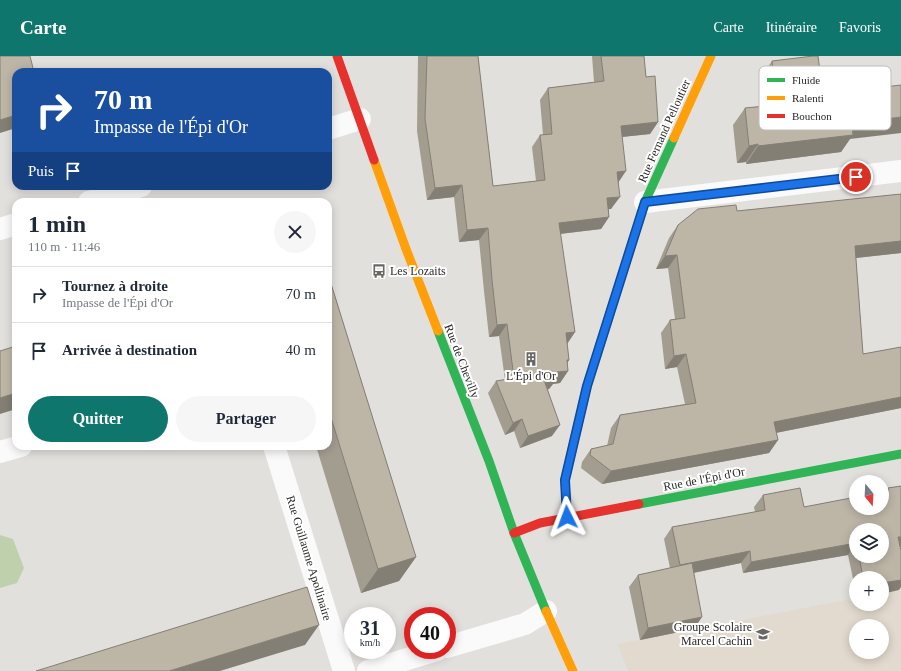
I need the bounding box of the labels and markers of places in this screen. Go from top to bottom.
pin [839,160,873,194]
bus stop icon: Les Lozaits [371,263,387,279]
place label: Les Lozaits [390,264,446,278]
building icon: L'Épi d'Or [523,351,539,367]
place label: L'Épi d'Or [506,369,556,383]
place label: Groupe Scolaire Marcel Cachin [674,620,752,648]
school or university icon: Groupe Scolaire Marcel Cachin [755,626,771,642]

